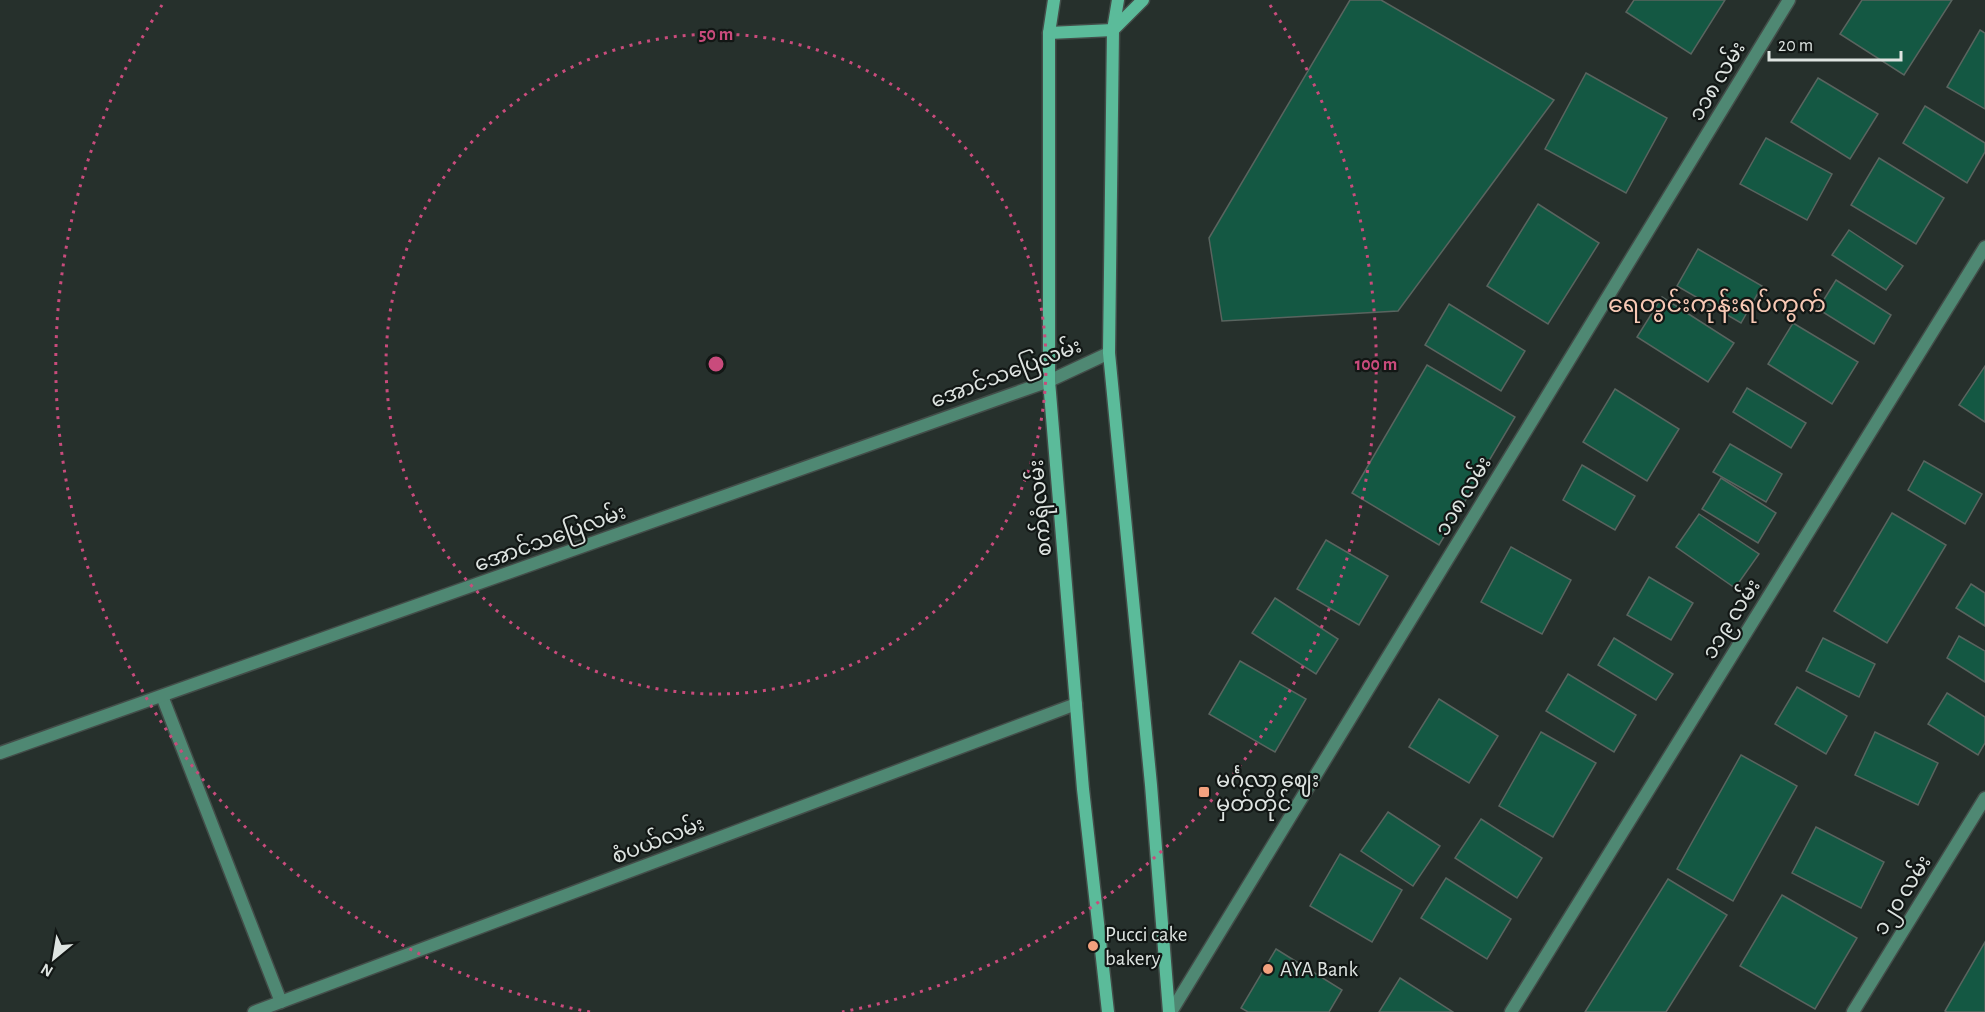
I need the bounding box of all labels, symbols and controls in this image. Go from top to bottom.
scale bar [1769,24,1901,62]
text: 50 m [699,26,733,44]
street label: ၁၁၈ လမ်း [1681,35,1749,125]
text: 20 m [1778,37,1813,55]
district label: ရေတွင်းကုန်းရပ်ကွက် [1608,288,1826,323]
street label: အောင်သပြေလမ်း [926,330,1086,417]
centre of rings [706,354,726,374]
text: 100 m [1355,356,1397,374]
street label: ၁၁၈ လမ်း [1427,450,1495,540]
street label: စက်ရုံလမ်း [1020,458,1061,558]
street label: အောင်သပြေလမ်း [470,496,631,581]
street label: ၁၁၉ လမ်း [1694,572,1769,666]
place label: မင်္ဂလာ ဈေး မှတ်တိုင် [1216,765,1319,821]
marker: မင်္ဂလာ ဈေး မှတ်တိုင် [1197,785,1211,799]
street label: စံပယ်လမ်း [607,808,707,868]
street label: ၁၂၀ လမ်း [1865,849,1940,942]
place label: Pucci cake bakery [1105,924,1188,969]
north arrow [24,928,84,988]
marker: Pucci cake bakery [1086,939,1100,953]
place label: AYA Bank [1280,959,1358,980]
text: N [38,960,56,980]
marker: AYA Bank [1261,962,1275,976]

